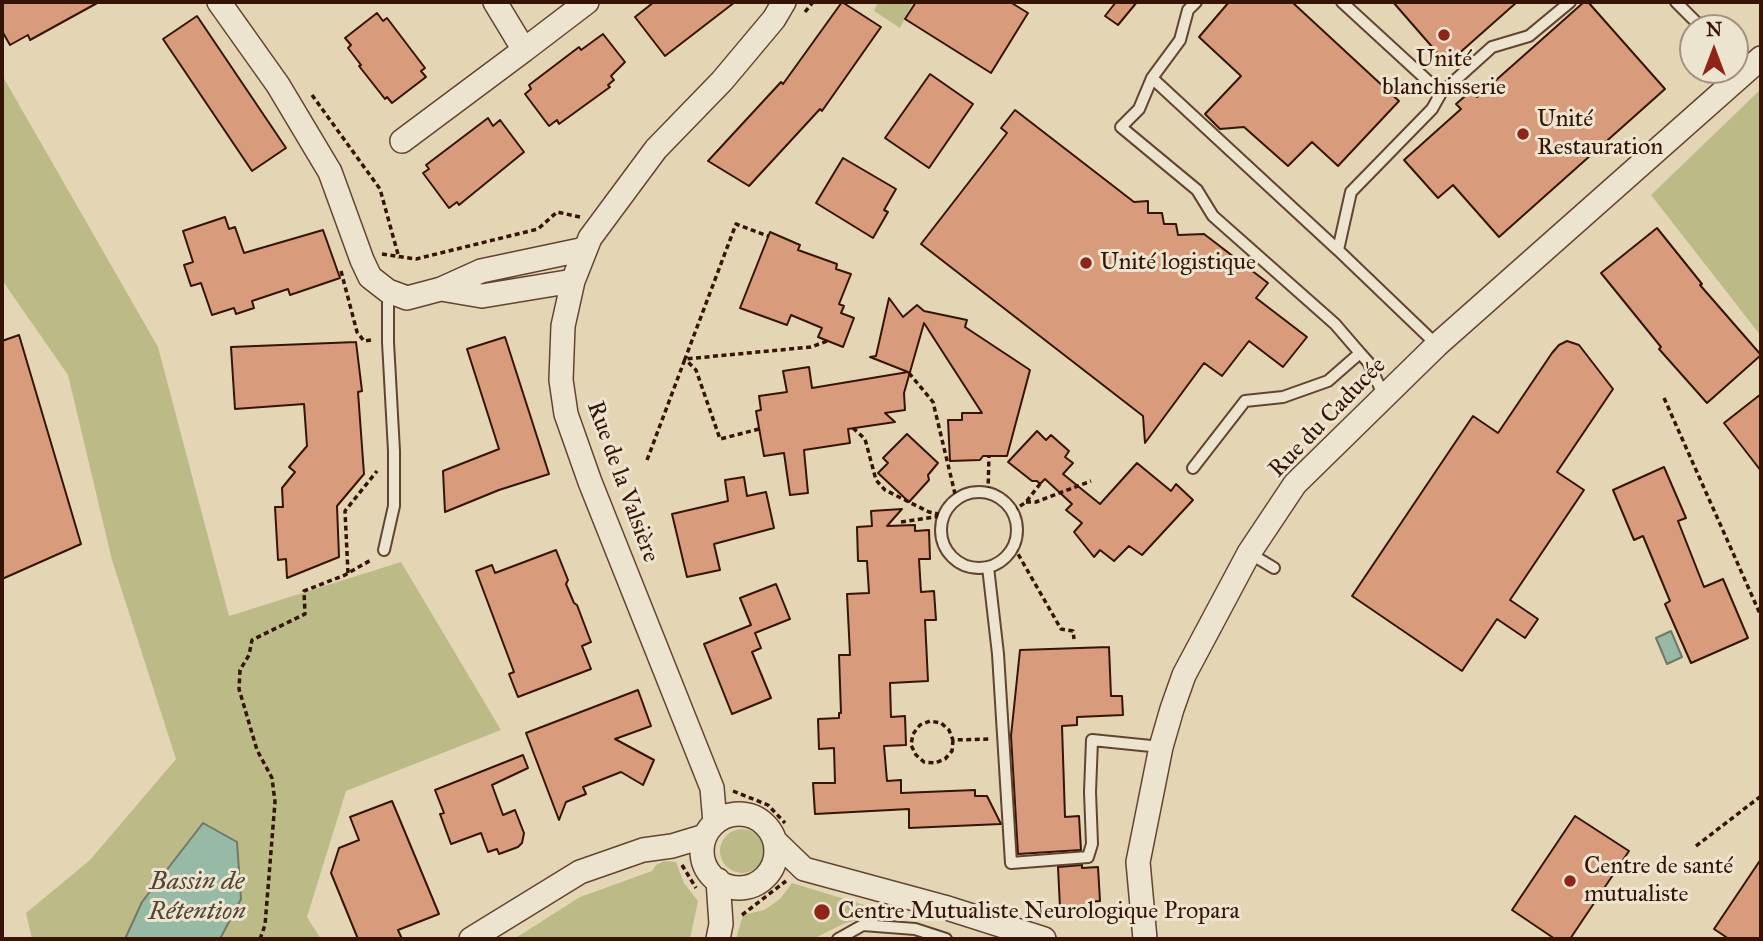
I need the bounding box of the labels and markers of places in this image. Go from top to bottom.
marker: Unité blanchisserie [1436,27,1452,43]
place label: Unité blanchisserie [1382,46,1506,102]
place label: Unité Restauration [1537,106,1663,162]
marker: Unité Restauration [1515,126,1531,142]
place label: Unité logistique [1100,249,1256,277]
marker: Unité logistique [1078,255,1094,271]
place label: Centre de santé mutualiste [1584,853,1733,909]
marker: Centre de santé mutualiste [1562,873,1578,889]
place label: Centre Mutualiste Neurologique Propara [838,898,1240,926]
marker: Centre Mutualiste Neurologique Propara [812,902,832,922]

